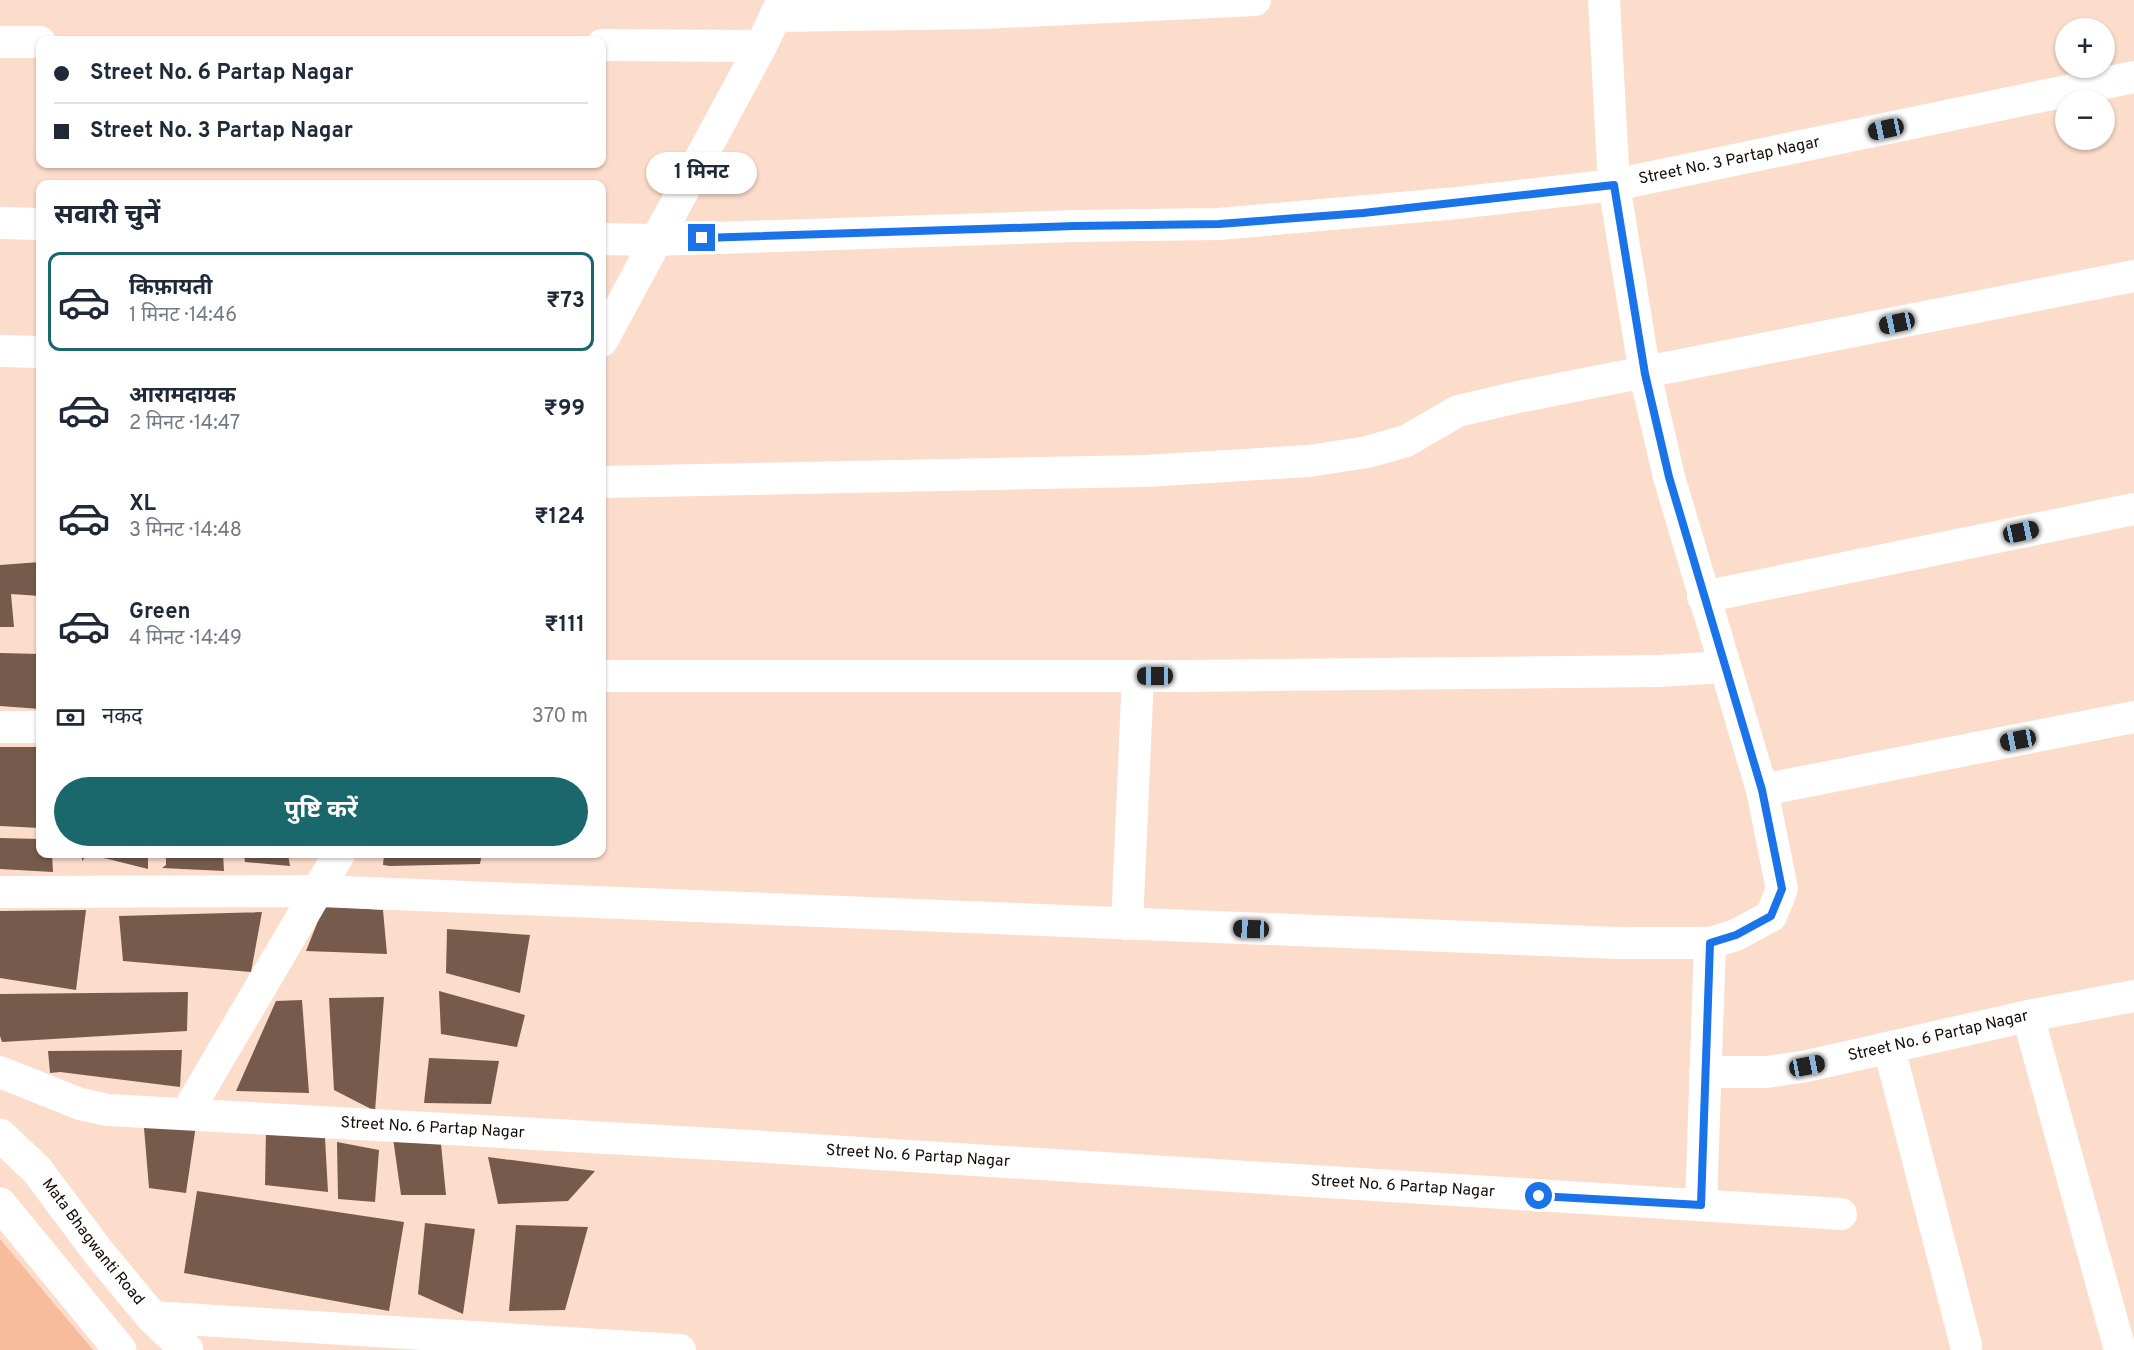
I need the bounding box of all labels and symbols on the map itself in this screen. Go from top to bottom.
car [1867,116,1905,142]
street label: Street No. 3 Partap Nagar [1637,132,1822,190]
callout: 1 मिनट [646,151,758,193]
route end [688,224,715,251]
car [1878,310,1916,336]
car [2002,519,2040,545]
car [1137,667,1173,685]
car [1999,728,2037,752]
car [1233,919,1269,939]
street label: Street No. 6 Partap Nagar [1846,1006,2030,1066]
car [1788,1054,1826,1078]
street label: Street No. 6 Partap Nagar [340,1113,525,1143]
street label: Street No. 6 Partap Nagar [825,1141,1011,1172]
street label: Street No. 6 Partap Nagar [1310,1171,1496,1202]
street label: Mata Bhagwanti Road [37,1175,148,1310]
route start [1525,1182,1552,1209]

